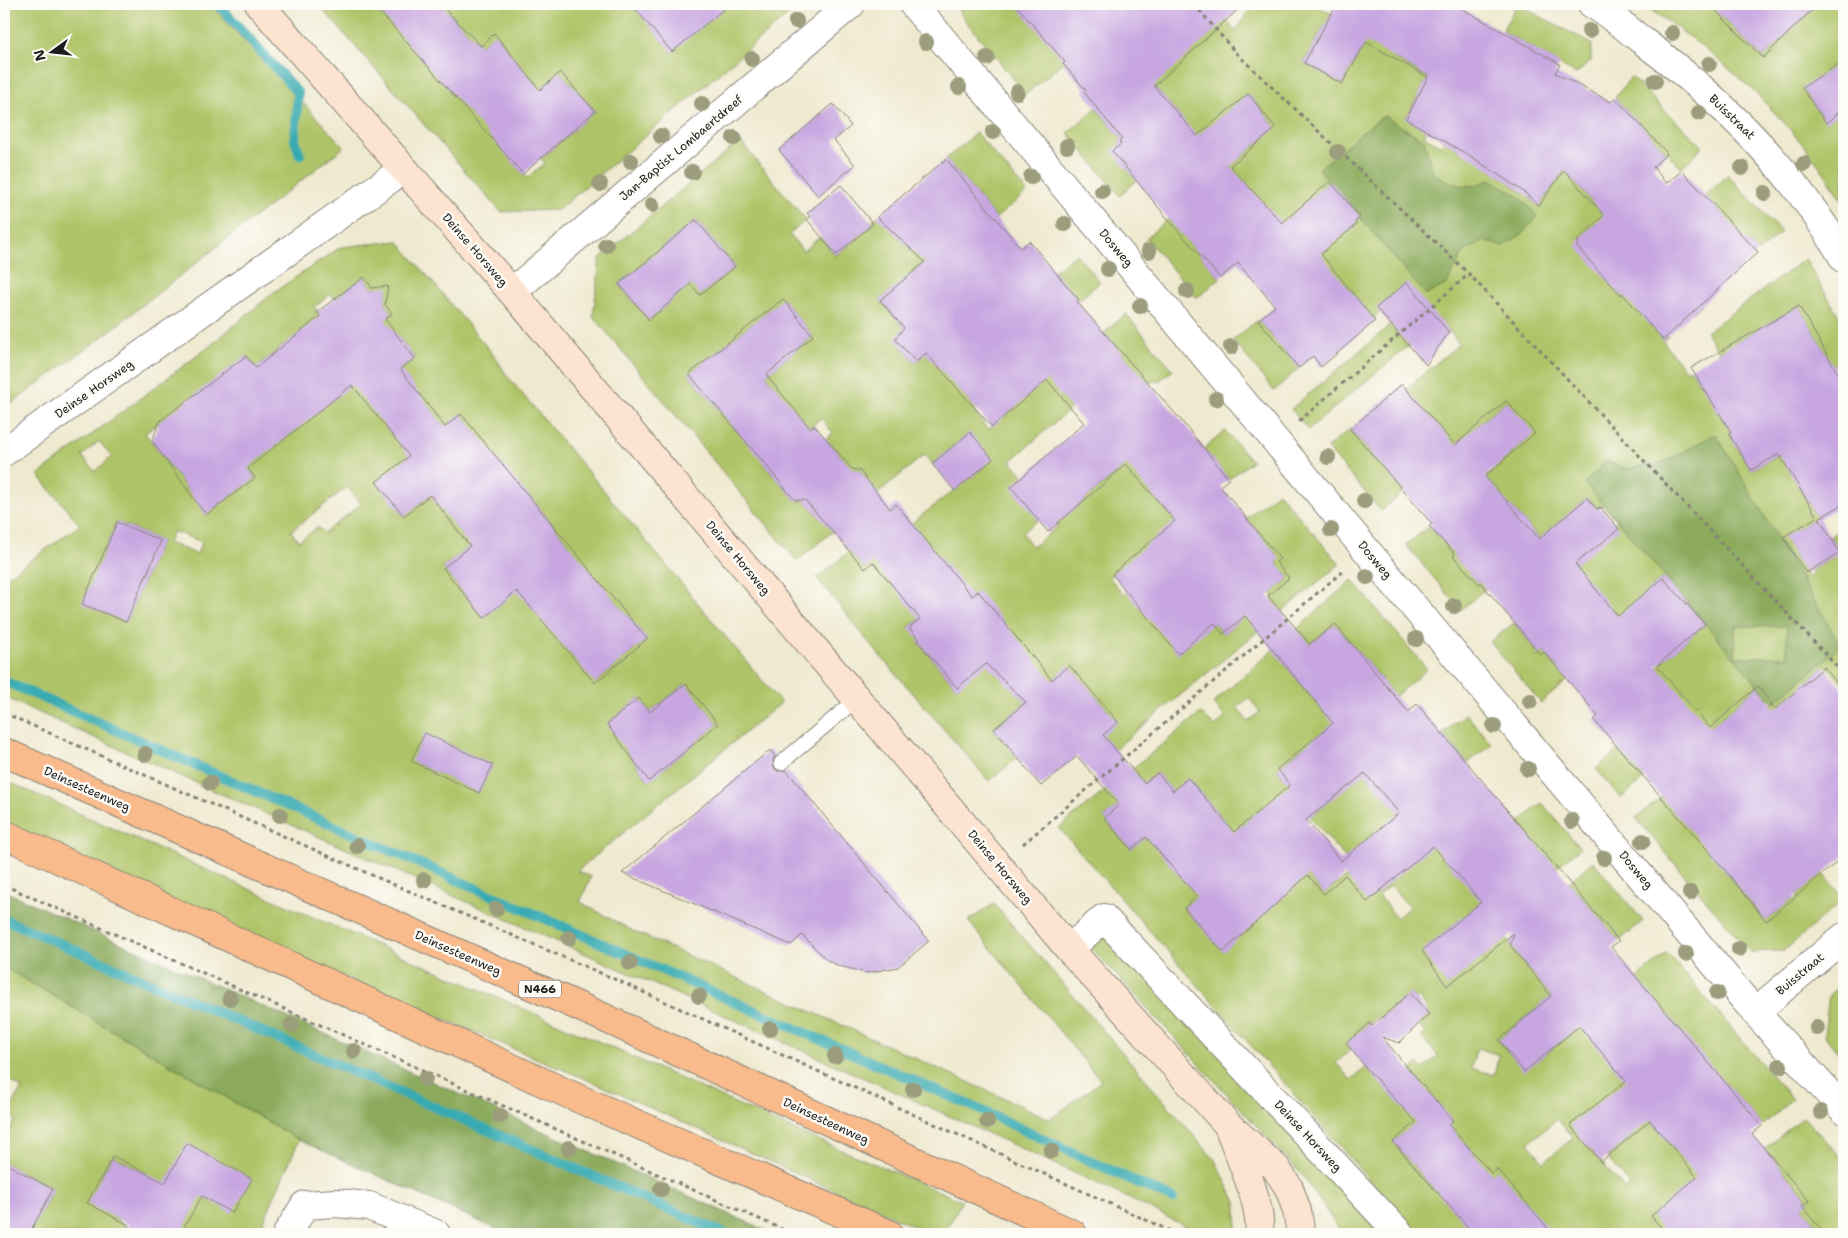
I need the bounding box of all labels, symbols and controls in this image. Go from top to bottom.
north arrow [28,28,78,78]
text: N [29,48,50,63]
street label: Jan-Baptist Lombaertdreef [616,91,746,204]
street label: Buisstraat [1705,91,1759,143]
street label: Deinse Horsweg [439,210,511,290]
street label: Dosweg [1095,226,1137,270]
street label: Deinse Horsweg [52,356,136,422]
street label: Deinse Horsweg [702,517,774,599]
street label: Dosweg [1354,538,1396,582]
street label: Deinsesteenweg [41,763,133,815]
street label: Deinse Horsweg [964,826,1036,908]
street label: Dosweg [1615,848,1657,892]
street label: Deinsesteenweg [412,927,504,979]
street label: Buisstraat [1772,949,1828,999]
road number: N466 [519,981,561,998]
street label: Deinsesteenweg [781,1094,871,1148]
street label: Deinse Horsweg [1271,1097,1345,1175]

